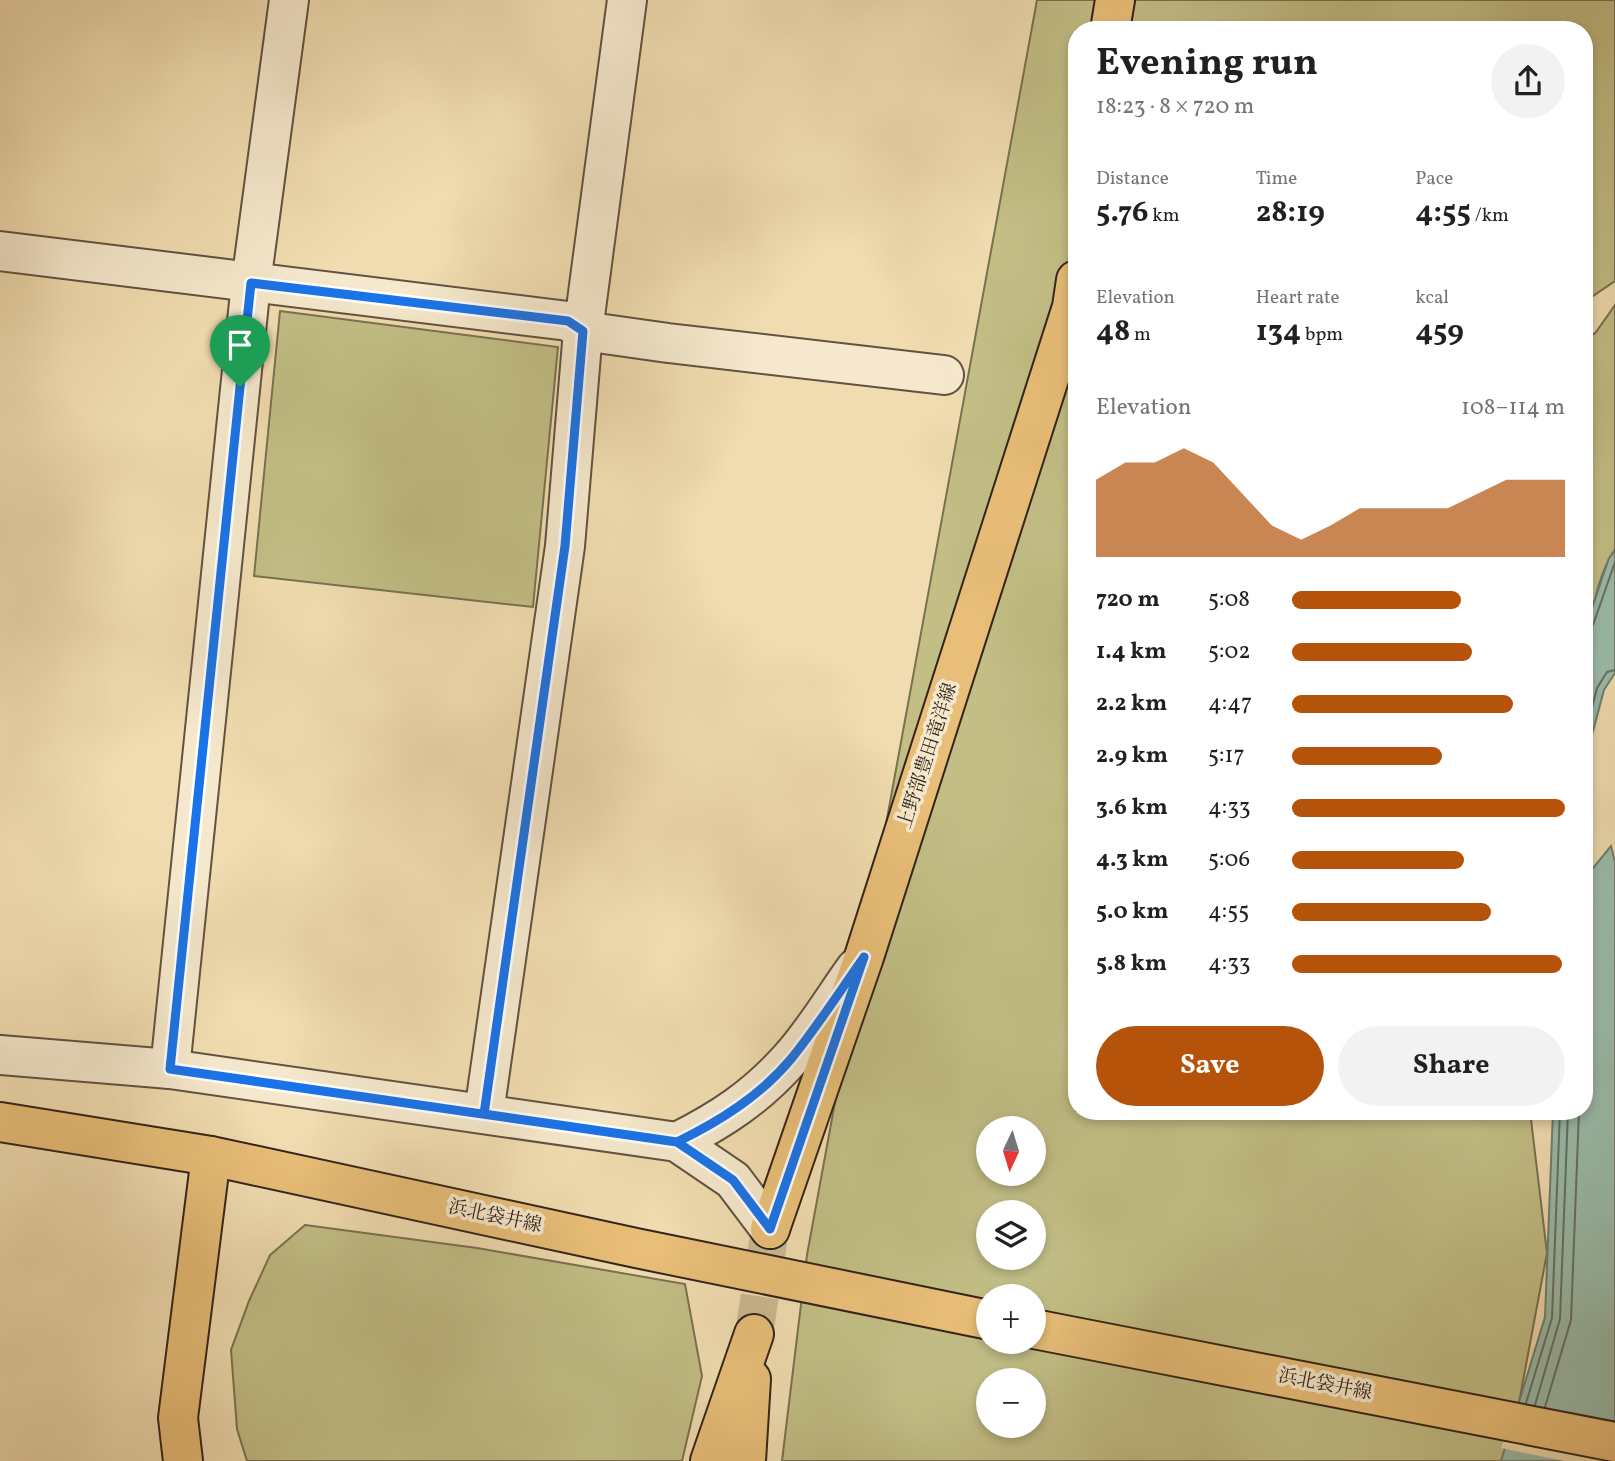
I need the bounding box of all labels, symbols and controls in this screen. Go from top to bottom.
text: Evening run [1096,38,1318,91]
button: share [1491,44,1565,118]
text: 18:23 · 8 × 720 m [1096,91,1254,123]
text: Distance [1096,166,1169,192]
text: Time [1256,166,1297,192]
text: Pace [1415,166,1453,192]
text: 5.76 [1096,192,1149,234]
text: 28:19 [1256,192,1325,234]
text: 4:55 [1415,192,1471,234]
text: km [1149,203,1180,229]
text: /km [1471,203,1509,229]
text: Elevation [1096,285,1175,311]
text: Heart rate [1256,285,1340,311]
text: kcal [1415,285,1449,311]
text: 48 [1096,311,1130,353]
text: 134 [1256,311,1301,353]
text: 459 [1415,311,1464,353]
pin [210,315,270,387]
text: m [1130,322,1151,348]
text: bpm [1301,322,1343,348]
icon: arrive [221,326,259,364]
text: Elevation [1096,392,1192,424]
text: 108–114 m [1461,392,1565,424]
text: 720 m [1096,584,1160,616]
text: 5:08 [1208,584,1250,616]
text: 1.4 km [1096,636,1167,668]
text: 5:02 [1208,636,1251,668]
street label: 上野部豊田竜洋線 [892,680,964,832]
text: 2.2 km [1096,688,1167,720]
text: 4:47 [1208,688,1252,720]
text: 2.9 km [1096,740,1168,772]
text: 5:17 [1208,740,1245,772]
text: 3.6 km [1096,792,1168,824]
text: 4:33 [1208,792,1251,824]
text: 4.3 km [1096,844,1169,876]
text: 5:06 [1208,844,1250,876]
text: 5.0 km [1096,896,1169,928]
text: 4:55 [1208,896,1249,928]
text: 5.8 km [1096,948,1167,980]
text: 4:33 [1208,948,1251,980]
button: Save [1096,1026,1324,1106]
button: Share [1338,1026,1565,1106]
north arrow [976,1116,1046,1186]
map controls [976,1116,1046,1438]
street label: 浜北袋井線 [446,1194,544,1240]
button: layers [976,1200,1046,1270]
button: + [976,1284,1046,1354]
street label: 浜北袋井線 [1276,1363,1374,1407]
button: − [976,1368,1046,1438]

